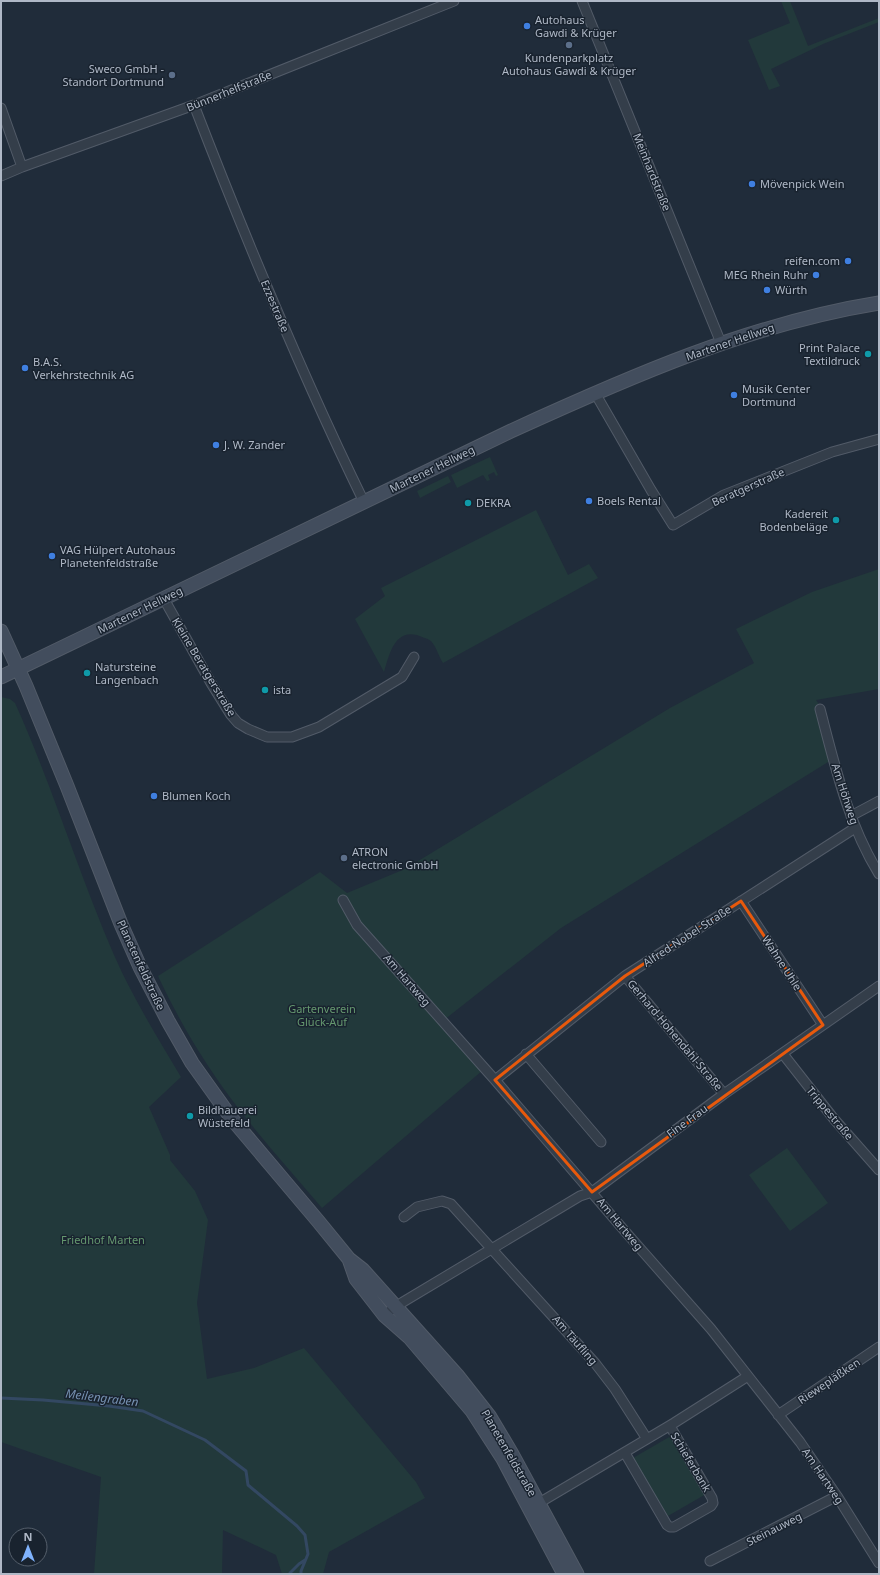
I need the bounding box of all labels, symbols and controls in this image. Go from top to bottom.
place label: Autohaus Gawdi & Krüger [535,12,617,40]
marker: Autohaus Gawdi & Krüger [522,21,532,31]
marker: Kundenparkplatz Autohaus Gawdi & Krüger [564,40,574,50]
place label: Kundenparkplatz Autohaus Gawdi & Krüger [502,50,637,78]
place label: Sweco GmbH - Standort Dortmund [62,61,164,89]
street label: Bünnerhelfstraße [184,67,274,114]
marker: Sweco GmbH - Standort Dortmund [167,70,177,80]
street label: Meinhardstraße [630,131,675,213]
place label: Mövenpick Wein [760,176,844,191]
marker: Mövenpick Wein [747,179,757,189]
place label: reifen.com [785,253,840,268]
marker: reifen.com [843,256,853,266]
place label: MEG Rhein Ruhr [724,267,808,282]
marker: MEG Rhein Ruhr [811,270,821,280]
street label: Ezzestraße [258,277,293,334]
place label: Würth [775,282,807,297]
marker: Würth [762,285,772,295]
street label: Martener Hellweg [683,319,776,364]
place label: Print Palace Textildruck [799,340,860,368]
marker: Print Palace Textildruck [863,349,873,359]
place label: B.A.S. Verkehrstechnik AG [33,354,134,382]
marker: B.A.S. Verkehrstechnik AG [20,363,30,373]
place label: Musik Center Dortmund [742,381,811,409]
marker: Musik Center Dortmund [729,390,739,400]
place label: J. W. Zander [223,437,286,452]
marker: J. W. Zander [211,440,221,450]
street label: Martener Hellweg [387,441,477,496]
street label: Beratgerstraße [709,464,787,509]
place label: Boels Rental [597,493,661,508]
place label: DEKRA [476,495,512,510]
marker: Boels Rental [584,496,594,506]
marker: DEKRA [463,498,473,508]
place label: Kadereit Bodenbeläge [759,506,828,534]
marker: Kadereit Bodenbeläge [831,515,841,525]
place label: VAG Hülpert Autohaus Planetenfeldstraße [60,542,175,570]
marker: VAG Hülpert Autohaus Planetenfeldstraße [47,551,57,561]
street label: Martener Hellweg [95,582,185,637]
street label: Kleine Beratgerstraße [169,615,240,719]
place label: Natursteine Langenbach [95,659,159,687]
marker: Natursteine Langenbach [82,668,92,678]
place label: ista [273,682,291,697]
marker: ista [260,685,270,695]
street label: Am Höhweg [829,761,862,826]
place label: Blumen Koch [162,788,230,803]
marker: Blumen Koch [149,791,159,801]
place label: ATRON electronic GmbH [352,844,438,872]
marker: ATRON electronic GmbH [339,853,349,863]
street label: Alfred-Nobel-Straße [640,901,734,970]
street label: Planetenfeldstraße [114,917,169,1012]
street label: Wahne Uhle [759,932,806,993]
street label: Am Hartweg [381,950,434,1009]
street label: Gerhard-Hohendahl-Straße [624,976,726,1093]
park label: Gartenverein Glück-Auf [288,1001,356,1029]
street label: Trippestraße [804,1083,857,1143]
street label: Fine Frau [663,1101,710,1141]
place label: Bildhauerei Wüstefeld [198,1102,257,1130]
marker: Bildhauerei Wüstefeld [185,1111,195,1121]
street label: Am Hartweg [594,1194,647,1253]
park label: Friedhof Marten [61,1232,145,1247]
street label: Am Täufling [550,1312,601,1368]
street label: Riewepläßken [795,1354,863,1407]
water label: Meilengraben [65,1385,140,1410]
street label: Planetenfeldstraße [478,1407,540,1499]
street label: Schieferbank [668,1429,715,1495]
street label: Am Hartweg [799,1445,848,1507]
street label: Steinauweg [743,1508,804,1549]
north arrow [8,1527,48,1567]
text: N [24,1529,32,1544]

